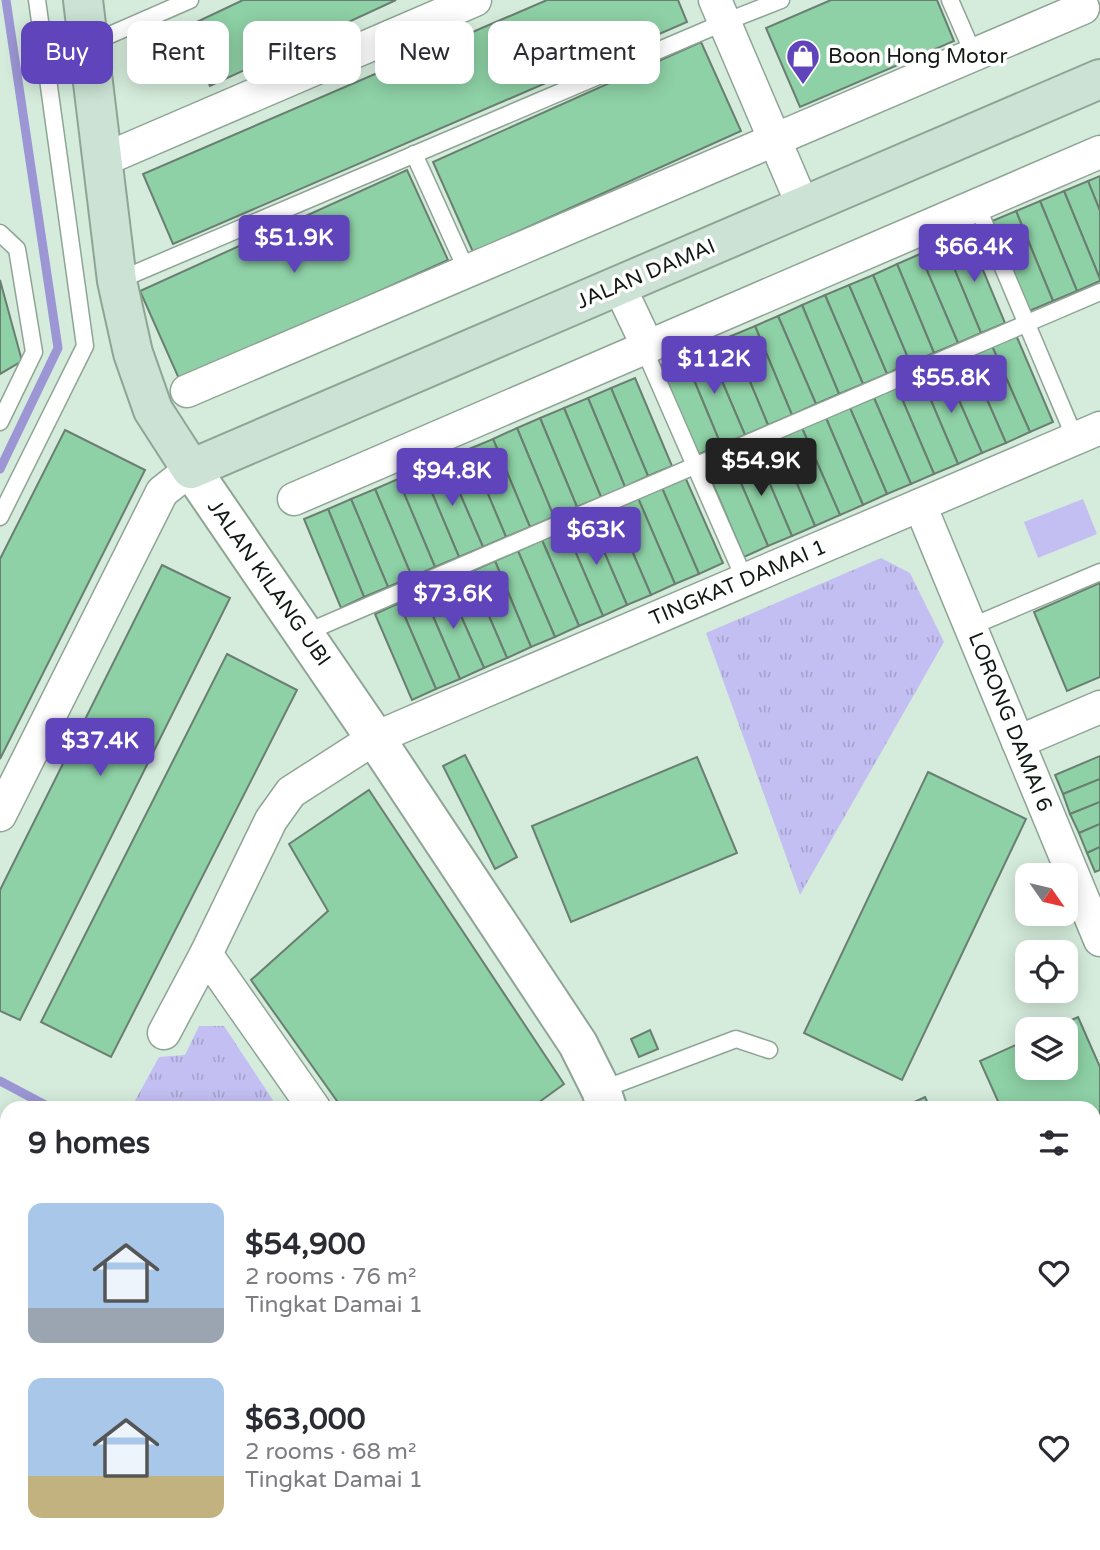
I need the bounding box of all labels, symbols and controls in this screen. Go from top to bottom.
chip: Buy [21,21,113,84]
chip: Rent [127,21,229,84]
chip: Filters [243,21,361,84]
chip: New [375,21,474,84]
chip: Apartment [488,21,660,84]
shop icon: Boon Hong Motor [784,37,822,86]
place label: Boon Hong Motor [828,44,1007,69]
pin: $51.9K [237,216,351,275]
text: $51.9K [255,224,333,252]
pin: $66.4K [917,224,1031,284]
text: $66.4K [935,233,1013,261]
street label: JALAN DAMAI [573,234,719,314]
pin: $112K [665,336,763,396]
text: $112K [678,345,750,373]
pin: $55.8K [894,356,1008,415]
text: $55.8K [912,364,990,392]
pin: $54.9K [704,438,818,498]
text: $54.9K [722,447,800,475]
pin: $94.8K [395,448,509,508]
text: $94.8K [413,457,491,485]
street label: JALAN KILANG UBI [202,495,336,671]
pin: $63K [555,508,637,567]
text: $63K [567,516,625,544]
street label: TINGKAT DAMAI 1 [646,534,830,632]
pin: $73.6K [396,572,510,631]
text: $73.6K [414,580,492,608]
street label: LORONG DAMAI 6 [963,629,1057,815]
pin: $37.4K [43,718,157,778]
text: $37.4K [61,727,139,755]
north arrow [1015,863,1078,926]
map controls [1015,863,1078,1080]
button: locate [1015,940,1078,1003]
button: layers [1015,1017,1078,1080]
icon: filters [1035,1124,1073,1162]
text: 9 homes [28,1125,150,1162]
text: $54,900 [245,1226,365,1263]
icon: home [84,1231,168,1315]
icon: heart [1035,1254,1073,1292]
text: 2 rooms · 76 m² [245,1263,416,1291]
text: Tingkat Damai 1 [245,1291,423,1319]
text: $63,000 [245,1401,365,1438]
icon: home [84,1406,168,1490]
icon: heart [1035,1429,1073,1467]
text: 2 rooms · 68 m² [245,1438,416,1466]
text: Tingkat Damai 1 [245,1466,423,1494]

